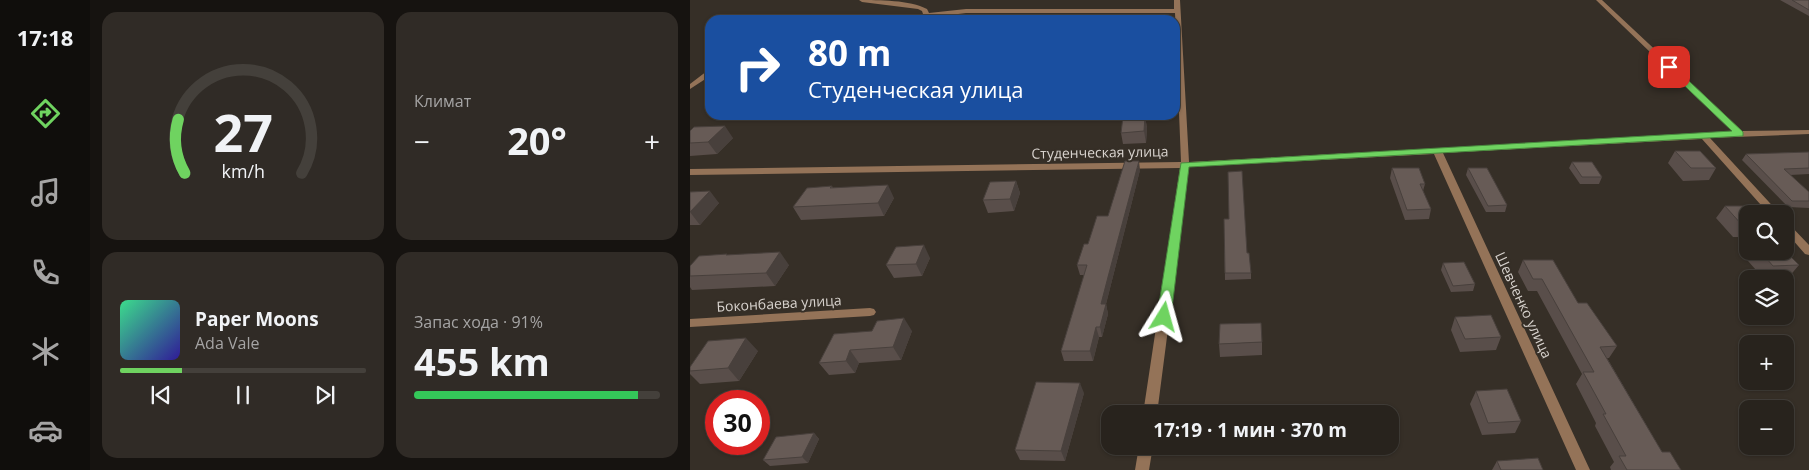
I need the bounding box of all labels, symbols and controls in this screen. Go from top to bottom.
text: 17:18 [17,22,73,52]
text: 80 m [808,29,891,76]
icon: right [725,35,790,100]
pin [1648,46,1690,88]
icon: arrive [1655,53,1683,81]
text: Студенческая улица [808,74,1023,104]
text: Климат [414,90,471,112]
icon: directions [28,96,63,131]
text: 27 [213,96,273,167]
text: 20° [507,114,567,166]
text: − [414,122,430,160]
text: + [644,122,660,160]
street label: Студенческая улица [1031,141,1169,163]
text: km/h [221,159,265,183]
icon: music [28,175,63,210]
map controls [1739,205,1794,455]
button: search [1739,205,1794,260]
street label: Шевченко улица [1491,249,1557,361]
icon: phone [28,255,63,290]
button: layers [1739,270,1794,325]
street label: Боконбаева улица [716,290,842,316]
position arrow [1137,290,1189,342]
text: Paper Moons [195,306,319,332]
text: Запас хода · 91% [414,311,543,333]
text: Ada Vale [195,332,259,354]
icon: climate [28,334,63,369]
text: 455 km [414,335,550,387]
button: + [1739,335,1794,390]
icon: previous [147,381,175,409]
icon: pause [229,381,257,409]
icon: next [311,381,339,409]
speed limit sign: 30 [705,390,770,455]
button: − [1739,400,1794,455]
icon: car [28,413,63,448]
text: 17:19 · 1 мин · 370 m [1153,417,1347,443]

